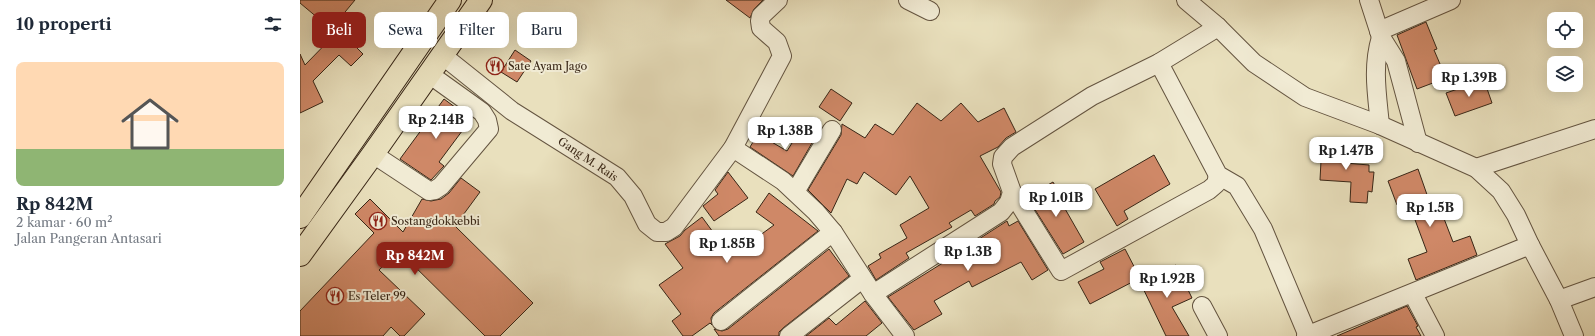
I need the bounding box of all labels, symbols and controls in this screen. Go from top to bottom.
chip: Beli [312,12,366,48]
chip: Sewa [374,12,437,48]
chip: Filter [445,12,509,48]
chip: Baru [517,12,577,48]
map controls [1547,12,1583,92]
button: locate [1547,12,1583,48]
icon: filters [262,13,284,35]
text: 10 properti [16,14,112,34]
restaurant icon: Sate Ayam Jago [485,56,505,76]
button: layers [1547,56,1583,92]
place label: Sate Ayam Jago [508,59,587,73]
pin: Rp 1.39B [1428,64,1510,98]
text: Rp 1.39B [1441,69,1497,85]
icon: home [114,88,186,160]
pin: Rp 2.14B [395,106,477,140]
text: Rp 2.14B [408,111,464,127]
pin: Rp 1.38B [744,117,826,151]
text: Rp 1.38B [757,122,813,138]
street label: Gang M. Rais [555,134,621,184]
pin: Rp 1.47B [1305,137,1387,171]
text: Rp 1.47B [1318,142,1374,158]
pin: Rp 1.01B [1015,184,1097,218]
text: Rp 1.01B [1028,189,1084,205]
text: Rp 842M [16,194,93,214]
pin: Rp 1.5B [1393,194,1467,228]
text: Rp 1.5B [1406,199,1454,215]
restaurant icon: Sostangdokkebbi [368,211,388,231]
text: 2 kamar · 60 m² [16,214,113,230]
place label: Sostangdokkebbi [391,214,481,228]
text: Jalan Pangeran Antasari [16,230,162,246]
pin: Rp 1.85B [686,230,768,264]
text: Rp 1.85B [699,235,755,251]
pin: Rp 1.3B [931,238,1005,272]
pin: Rp 842M [378,242,452,276]
text: Rp 1.3B [944,243,992,259]
text: Rp 842M [385,247,445,263]
pin: Rp 1.92B [1126,265,1208,299]
text: Rp 1.92B [1139,270,1195,286]
restaurant icon: Es Teler 99 [325,286,345,306]
place label: Es Teler 99 [348,289,406,303]

